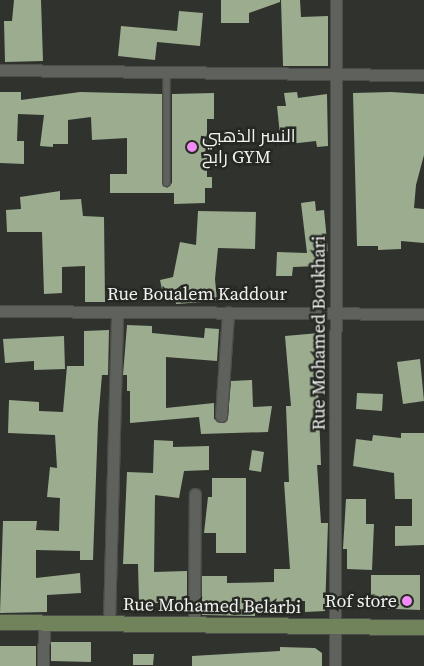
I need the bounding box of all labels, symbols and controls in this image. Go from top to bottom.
place label: النسر الذهبي رابح GYM [202,126,296,168]
marker: النسر الذهبي رابح GYM [186,141,198,153]
street label: Rue Mohamed Boukhari [308,236,330,430]
street label: Rue Boualem Kaddour [107,283,287,305]
place label: Rof store [325,590,397,612]
street label: Rue Mohamed Belarbi [123,594,301,618]
marker: Rof store [401,595,413,607]

